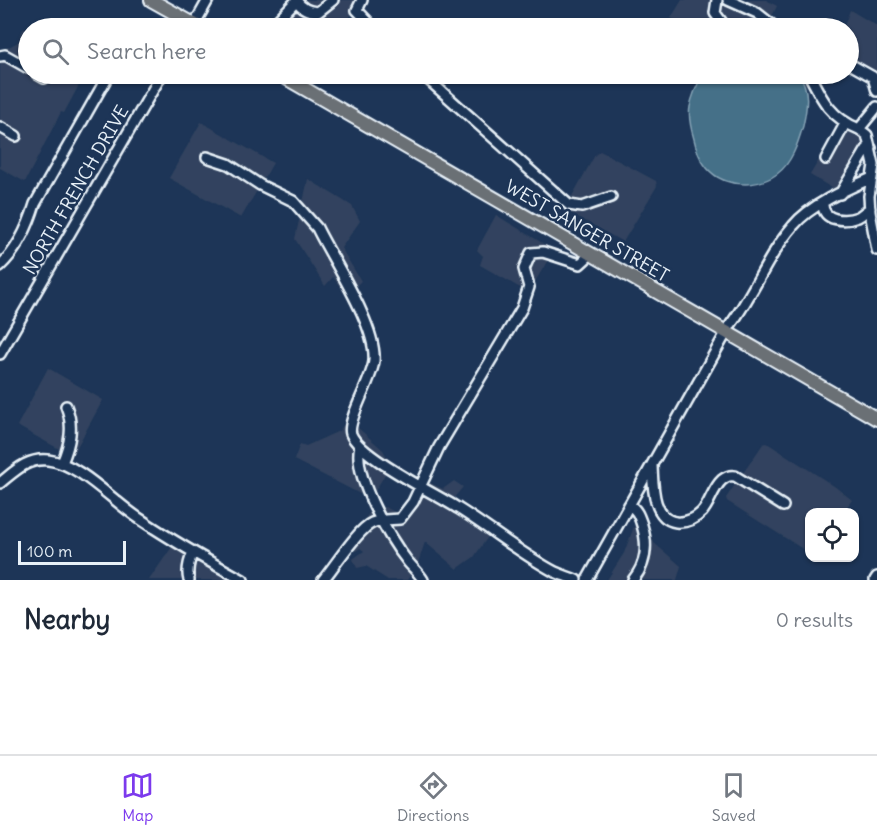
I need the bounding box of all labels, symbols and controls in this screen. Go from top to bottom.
search box [18,18,859,84]
icon: search [39,35,72,68]
text: Search here [87,37,206,65]
street label: NORTH FRENCH DRIVE [18,101,133,278]
street label: WEST SANGER STREET [501,174,673,287]
map controls [805,508,859,562]
button: locate [805,508,859,562]
scale bar [18,538,126,566]
text: 100 m [27,541,72,561]
text: Nearby [24,603,110,636]
text: 0 results [776,607,853,632]
tab: Map [121,769,154,825]
tab: Directions [397,769,469,825]
tab: Saved [712,769,756,825]

